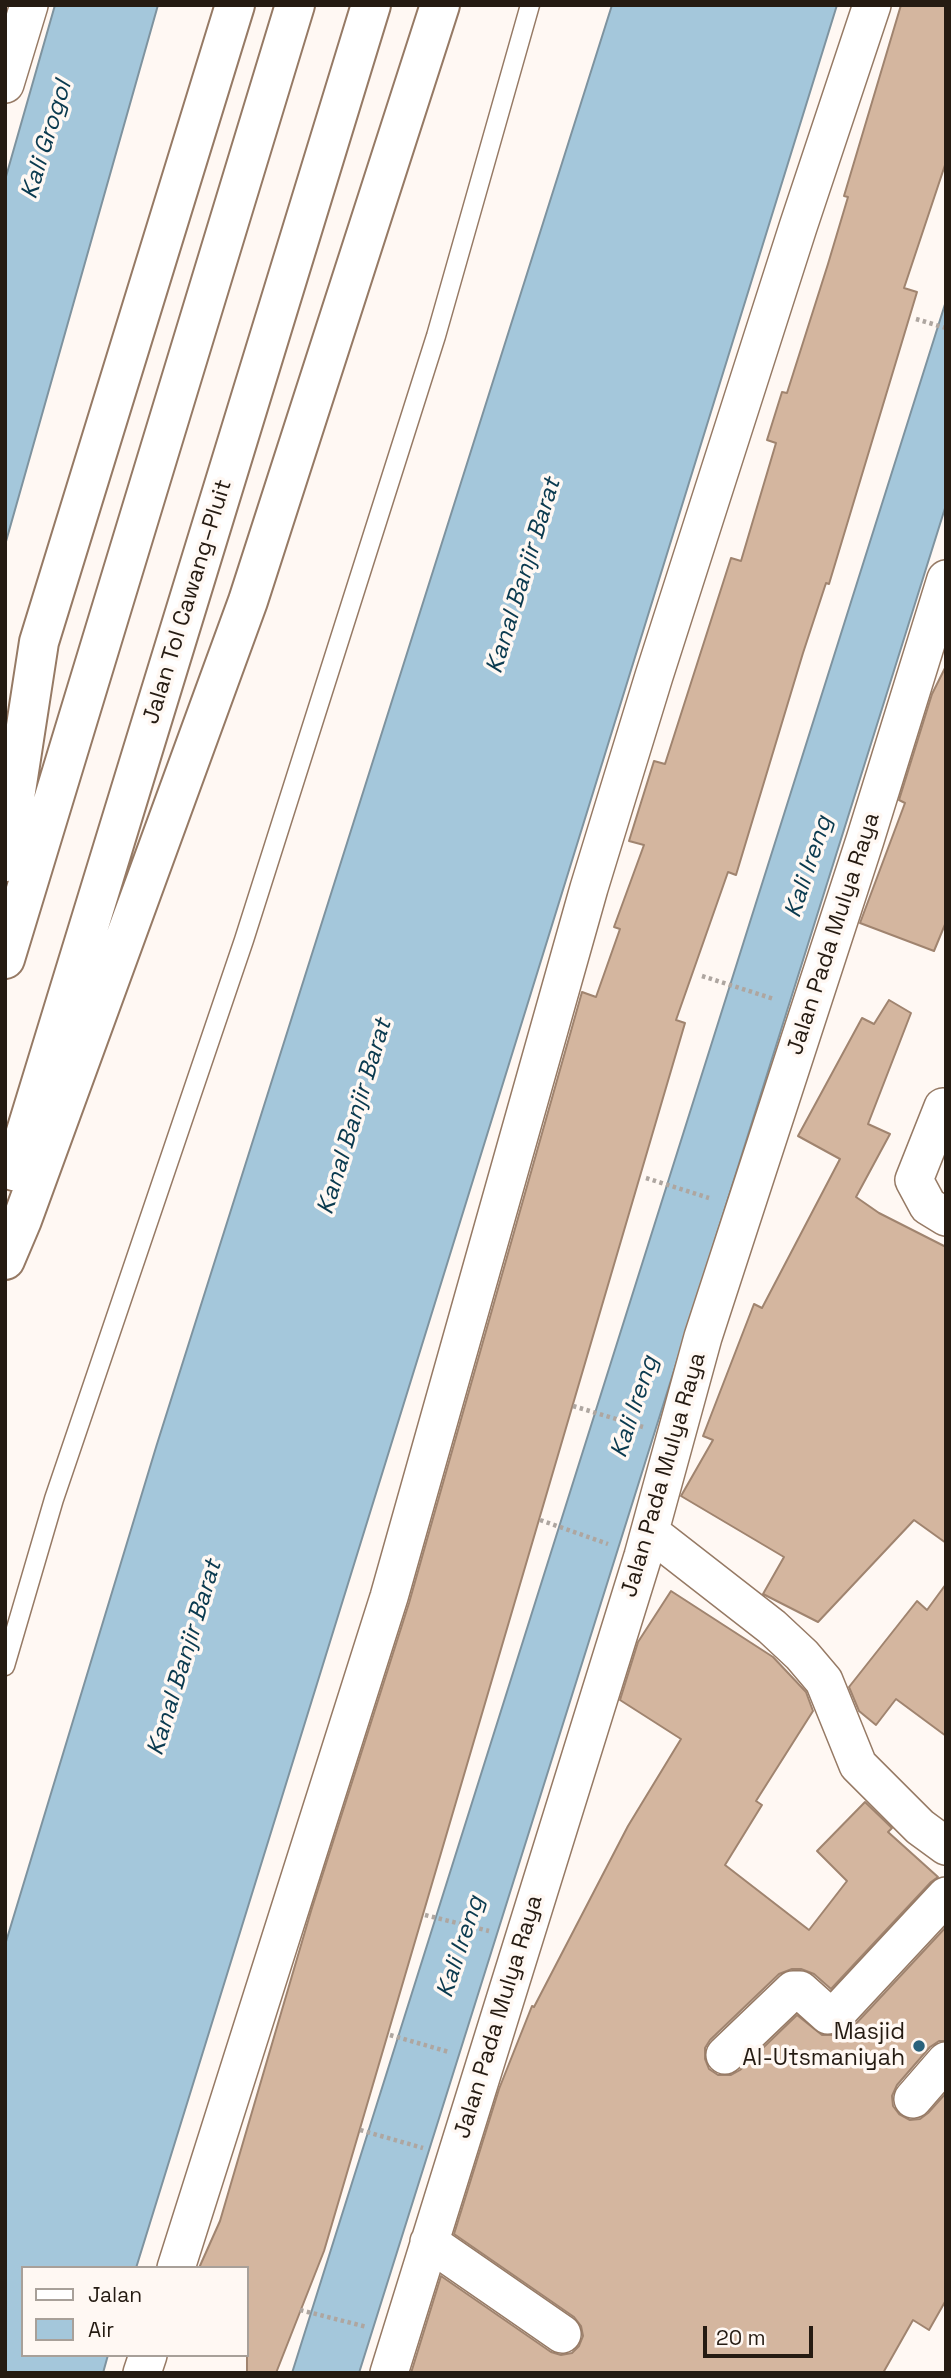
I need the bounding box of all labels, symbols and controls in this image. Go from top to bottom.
water label: Kali Grogol [15,78,79,202]
water label: Kanal Banjir Barat [481,475,567,677]
street label: Jalan Tol Cawang–Pluit [138,477,238,727]
street label: Jalan Pada Mulya Raya [782,809,886,1059]
water label: Kali Ireng [779,813,839,921]
water label: Kanal Banjir Barat [312,1016,398,1218]
street label: Jalan Pada Mulya Raya [616,1350,712,1600]
water label: Kali Ireng [605,1353,665,1461]
water label: Kanal Banjir Barat [142,1557,228,1759]
street label: Jalan Pada Mulya Raya [449,1892,549,2142]
water label: Kali Ireng [431,1893,491,2001]
place label: Masjid Al-Utsmaniyah [742,2019,905,2073]
marker: Masjid Al-Utsmaniyah [911,2038,927,2054]
legend [21,2266,248,2357]
text: Jalan [88,2281,142,2308]
scale bar [706,2312,816,2356]
text: Air [88,2316,114,2343]
text: 20 m [716,2324,766,2351]

